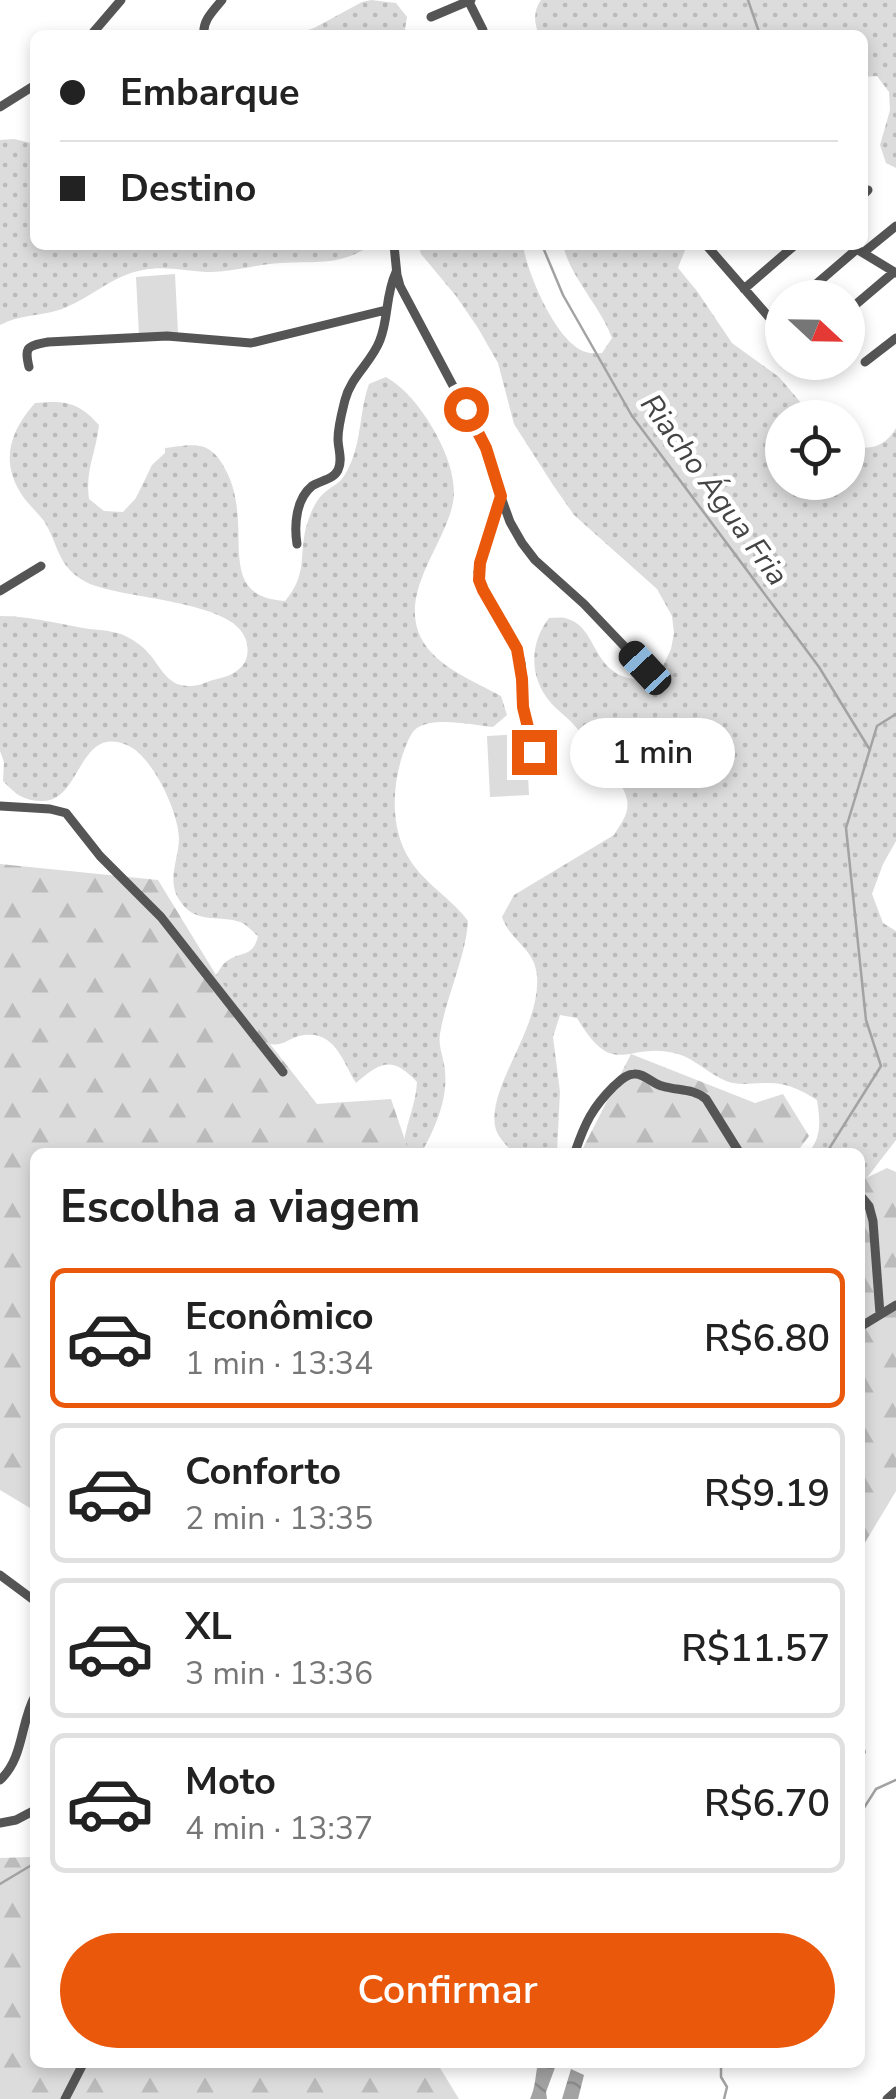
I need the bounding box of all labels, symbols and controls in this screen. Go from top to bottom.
text: Embarque [120,67,300,118]
text: Destino [120,163,256,214]
north arrow [765,280,865,380]
map controls [765,280,865,500]
water label: Riacho Água Fria [630,386,798,594]
route start [444,387,489,432]
button: locate [765,400,865,500]
car [614,636,676,700]
callout: 1 min [569,717,734,787]
route end [512,730,557,775]
text: 1 min [612,731,693,774]
text: Escolha a viagem [60,1177,420,1238]
text: Econômico [185,1291,374,1342]
icon: car [65,1293,155,1383]
text: R$6.80 [704,1313,830,1364]
text: 1 min · 13:34 [185,1342,373,1385]
text: Conforto [185,1446,341,1497]
icon: car [65,1448,155,1538]
text: R$9.19 [704,1468,830,1519]
text: 2 min · 13:35 [185,1497,373,1540]
text: XL [185,1601,232,1652]
icon: car [65,1603,155,1693]
text: R$11.57 [681,1623,830,1674]
text: 3 min · 13:36 [185,1652,373,1695]
text: Moto [185,1756,276,1807]
icon: car [65,1758,155,1848]
text: R$6.70 [704,1778,830,1829]
text: 4 min · 13:37 [185,1807,373,1850]
button: Confirmar [60,1933,835,2048]

